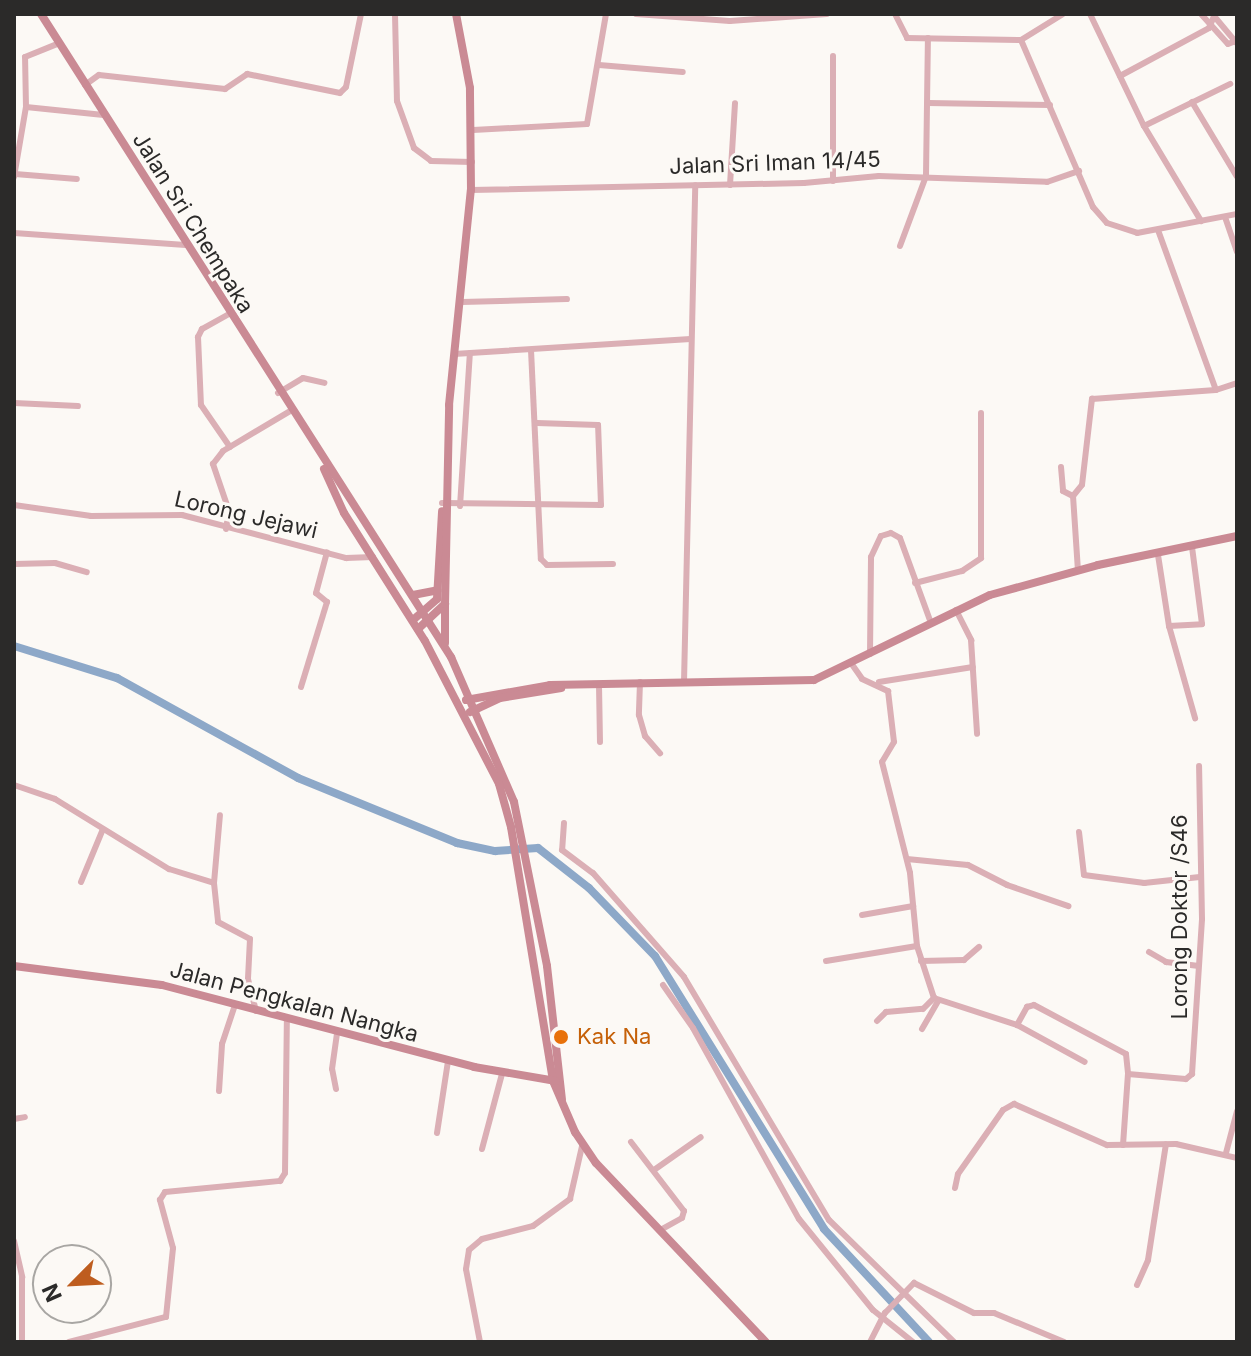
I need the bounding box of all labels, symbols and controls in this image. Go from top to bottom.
street label: Jalan Sri Chempaka [127,128,259,318]
street label: Jalan Sri Iman 14/45 [669,146,881,180]
street label: Lorong Jejawi [172,486,320,544]
street label: Lorong Doktor /S46 [1167,814,1193,1020]
street label: Jalan Pengkalan Nangka [167,956,421,1048]
place label: Kak Na [577,1024,651,1050]
marker: Kak Na [552,1028,570,1046]
north arrow [32,1244,112,1324]
text: N [37,1280,67,1306]

